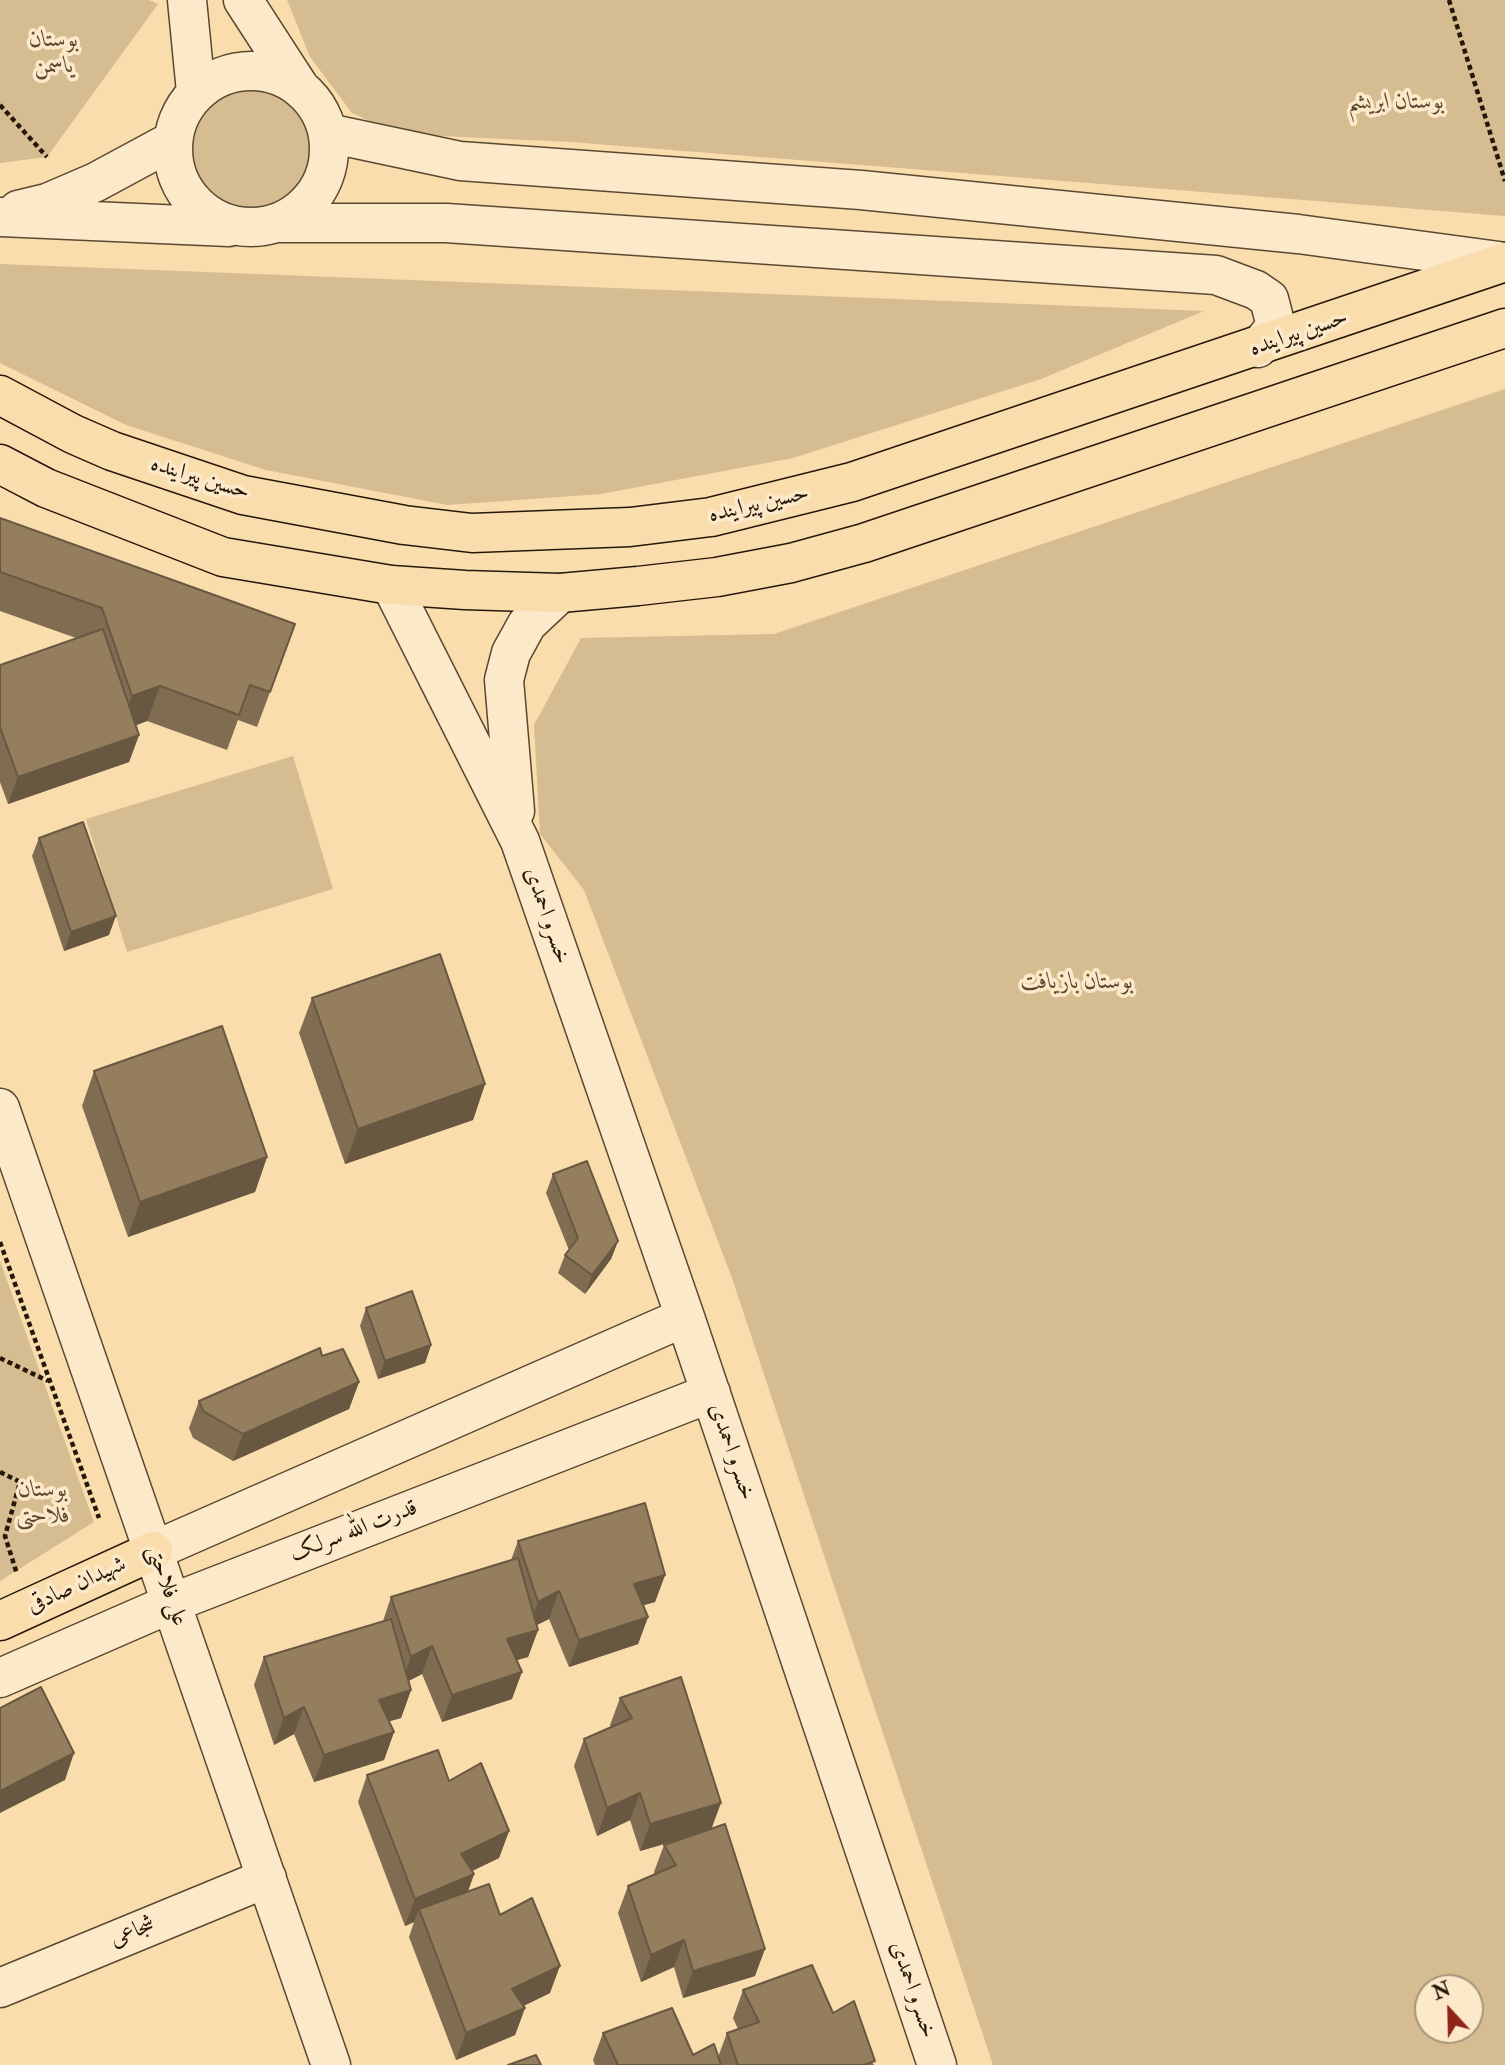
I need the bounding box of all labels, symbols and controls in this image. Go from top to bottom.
park label: بوستان یاسمن [29,27,79,81]
park label: بوستان ابریشم [1348,89,1444,117]
street label: حسین پیراینده [1246,304,1352,364]
street label: حسین پیراینده [147,451,253,507]
street label: حسین پیراینده [706,480,812,530]
street label: خسرو احمدی [517,864,575,968]
park label: بوستان بازیافت [1021,969,1133,997]
street label: خسرو احمدی [702,1400,760,1504]
park label: بوستان فلاحتی [16,1477,70,1531]
street label: قدرت الله سرلک [286,1495,422,1569]
street label: علی فلاحتی [139,1542,193,1630]
street label: شهیدان صادقی [23,1551,131,1621]
street label: شجاعی [107,1912,159,1954]
street label: خسرو احمدی [883,1938,941,2042]
north arrow [1414,1974,1484,2044]
text: N [1429,1977,1454,2006]

